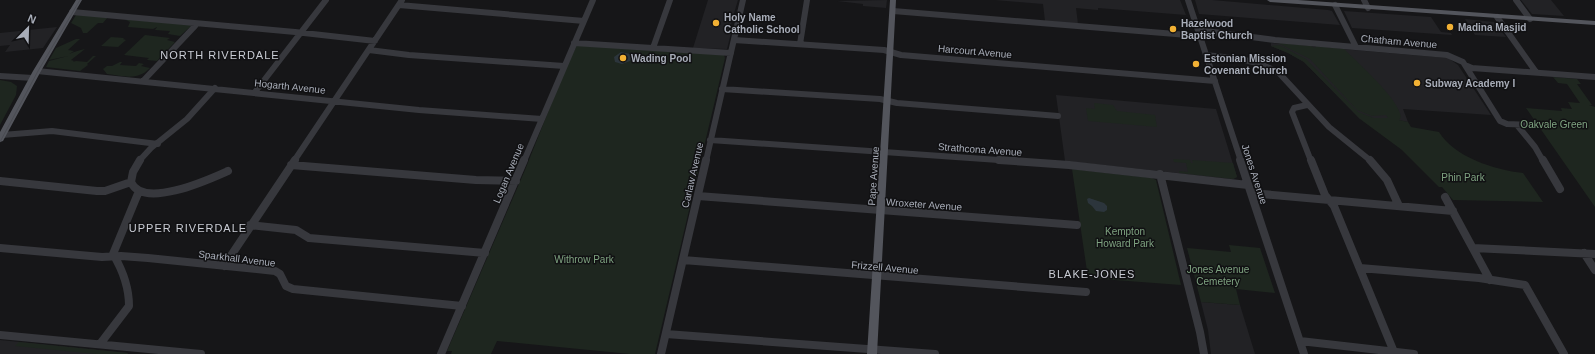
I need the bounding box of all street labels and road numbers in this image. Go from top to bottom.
street label: Chatham Avenue [1360,33,1438,50]
street label: Harcourt Avenue [937,43,1013,60]
street label: Hogarth Avenue [254,77,327,96]
street label: Logan Avenue [491,141,526,205]
street label: Carlaw Avenue [680,141,705,209]
street label: Strathcona Avenue [938,141,1023,158]
street label: Jones Avenue [1240,143,1270,206]
street label: Pape Avenue [866,146,881,206]
street label: Wroxeter Avenue [886,196,963,213]
street label: Sparkhall Avenue [198,248,277,269]
street label: Frizzell Avenue [851,259,920,276]

